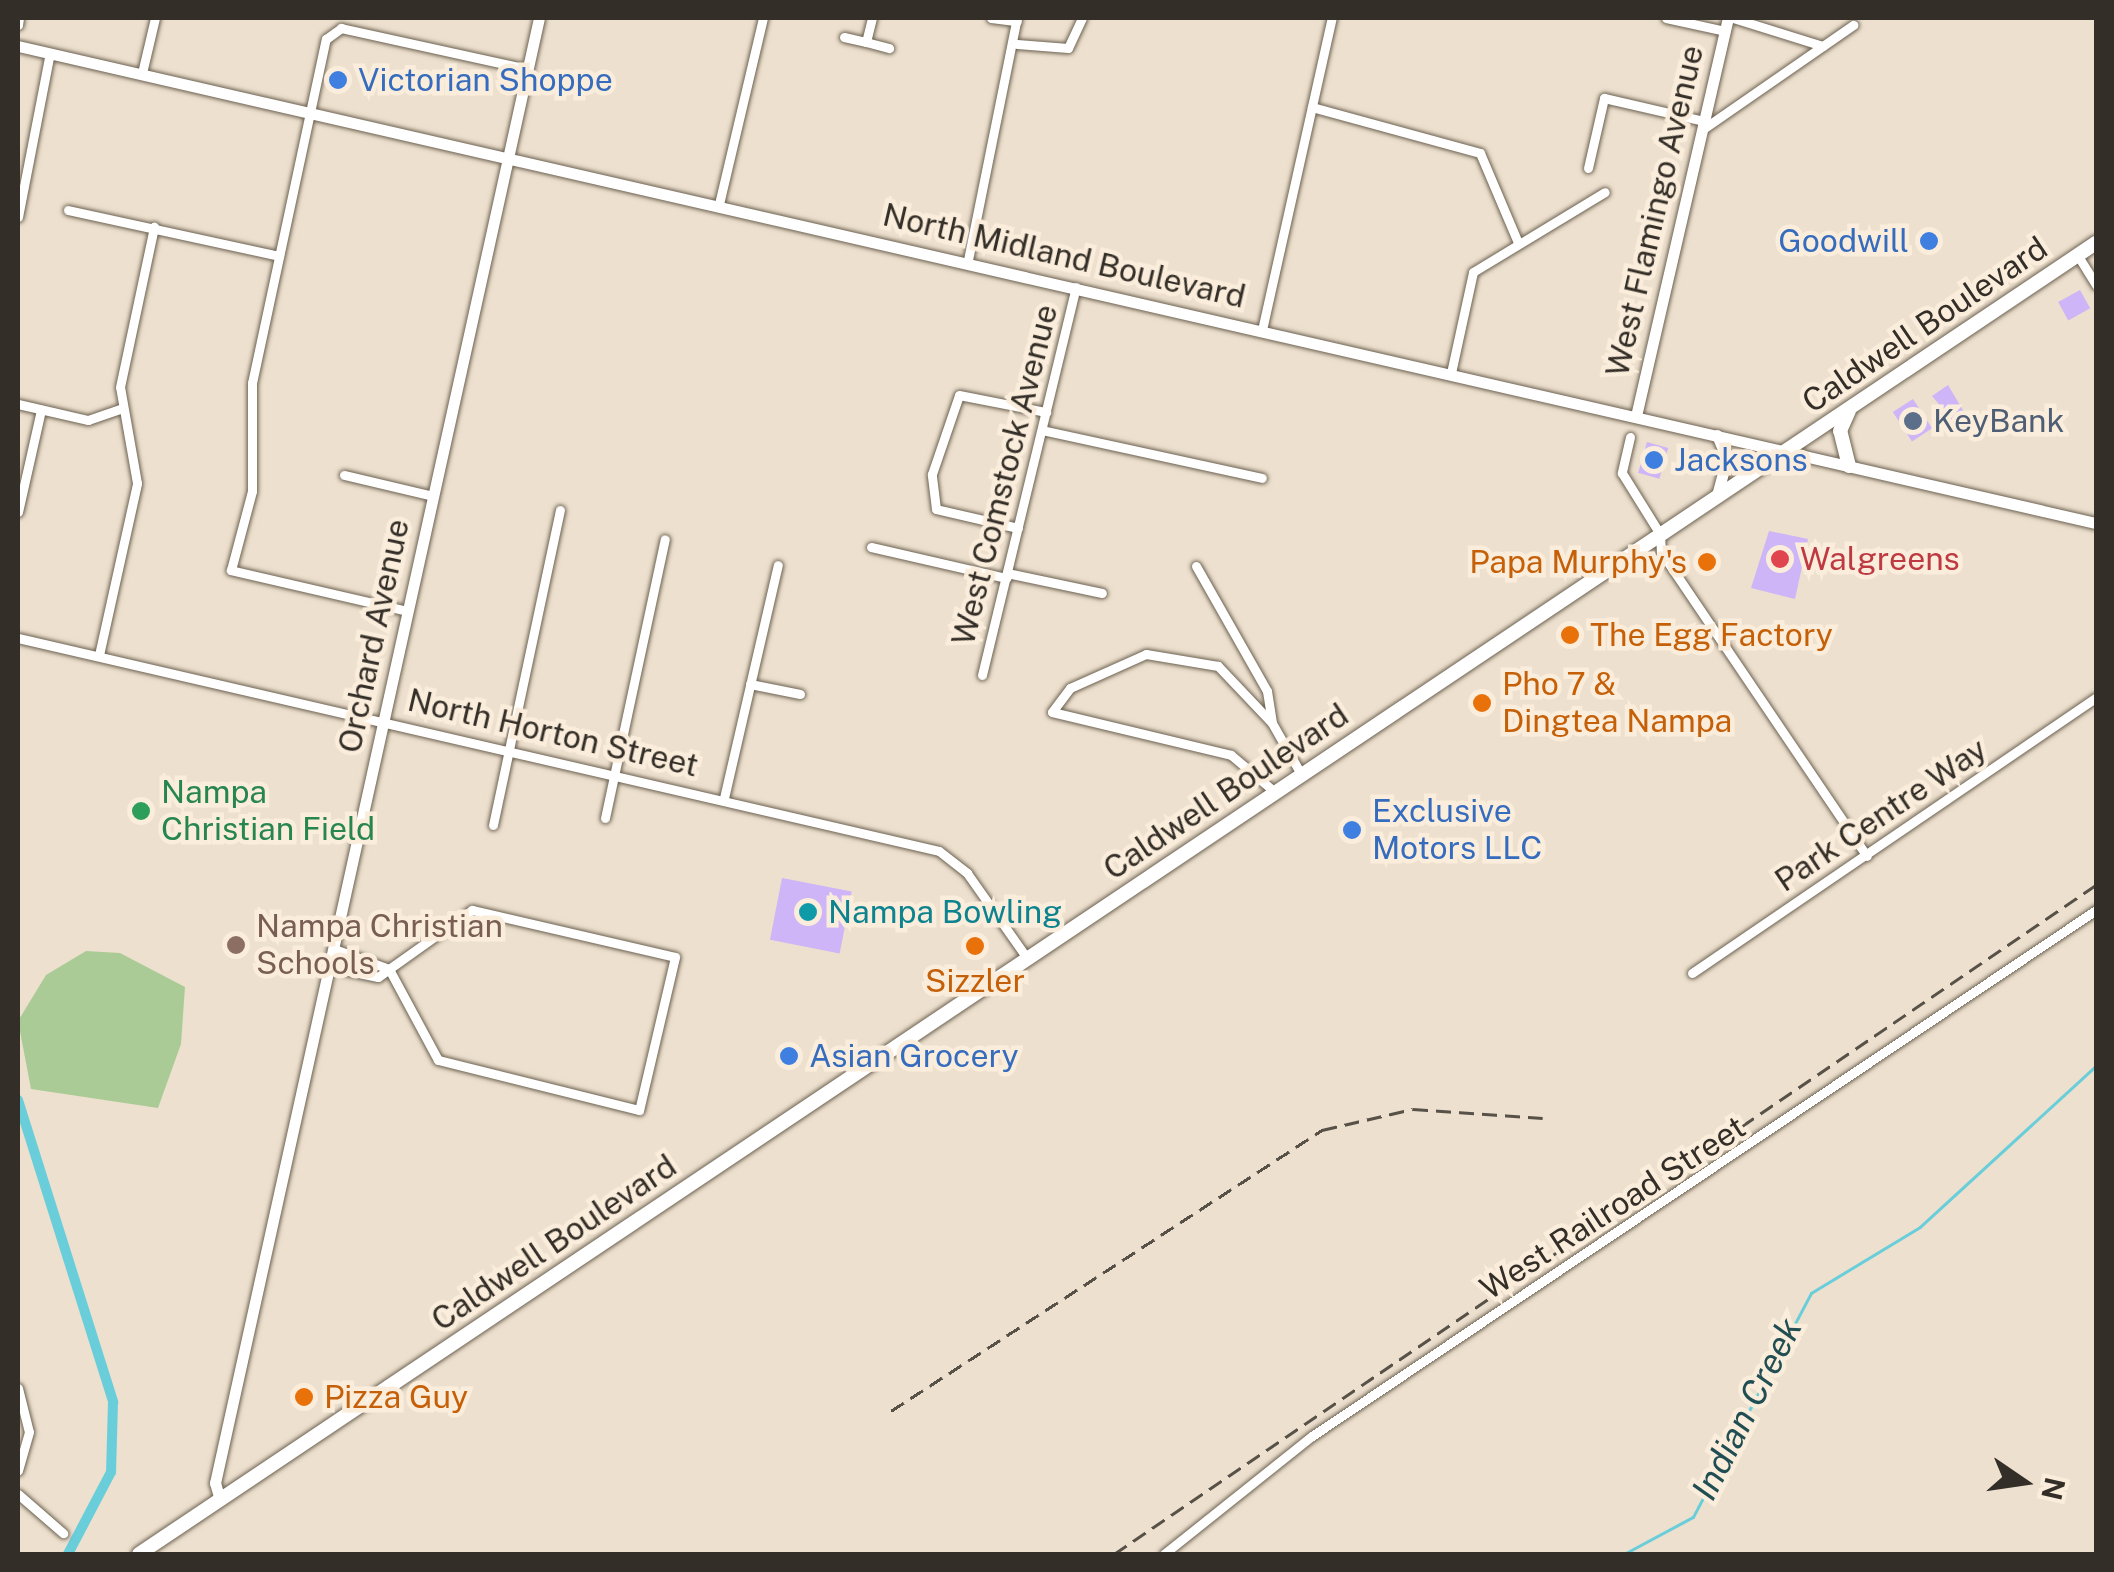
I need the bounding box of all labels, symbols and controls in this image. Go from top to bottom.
street label: West Flamingo Avenue [1598,42,1712,380]
place label: Victorian Shoppe [358,61,613,99]
marker: Victorian Shoppe [327,69,349,91]
street label: North Midland Boulevard [879,196,1249,316]
place label: Goodwill [1778,222,1909,260]
street label: Caldwell Boulevard [1795,229,2055,421]
marker: Goodwill [1918,230,1940,252]
street label: West Comstock Avenue [944,301,1066,649]
place label: KeyBank [1933,402,2065,440]
marker: KeyBank [1902,410,1924,432]
place label: Jacksons [1674,441,1808,479]
marker: Jacksons [1643,449,1665,471]
street label: Orchard Avenue [330,516,418,756]
place label: Walgreens [1800,540,1960,578]
place label: Papa Murphy's [1469,543,1687,581]
marker: Walgreens [1769,548,1791,570]
marker: Papa Murphy's [1696,551,1718,573]
place label: The Egg Factory [1590,616,1833,654]
marker: The Egg Factory [1559,624,1581,646]
place label: Pho 7 & Dingtea Nampa [1502,666,1732,741]
street label: North Horton Street [404,681,702,785]
marker: Pho 7 & Dingtea Nampa [1471,692,1493,714]
street label: Caldwell Boulevard [1096,696,1356,888]
street label: Park Centre Way [1768,730,1994,900]
place label: Nampa Christian Field [161,774,375,849]
place label: Exclusive Motors LLC [1372,793,1542,868]
marker: Nampa Christian Field [130,800,152,822]
marker: Exclusive Motors LLC [1341,819,1363,841]
place label: Nampa Bowling [828,893,1062,931]
marker: Nampa Bowling [797,901,819,923]
place label: Nampa Christian Schools [256,908,503,983]
marker: Nampa Christian Schools [225,934,247,956]
marker: Sizzler [964,935,986,957]
place label: Sizzler [925,962,1025,1000]
place label: Asian Grocery [809,1037,1019,1075]
marker: Asian Grocery [778,1045,800,1067]
street label: West Railroad Street [1473,1108,1753,1308]
street label: Caldwell Boulevard [424,1147,684,1339]
water label: Indian Creek [1683,1311,1811,1507]
place label: Pizza Guy [324,1378,468,1416]
marker: Pizza Guy [293,1386,315,1408]
north arrow [1974,1432,2074,1532]
text: N [2035,1474,2072,1503]

